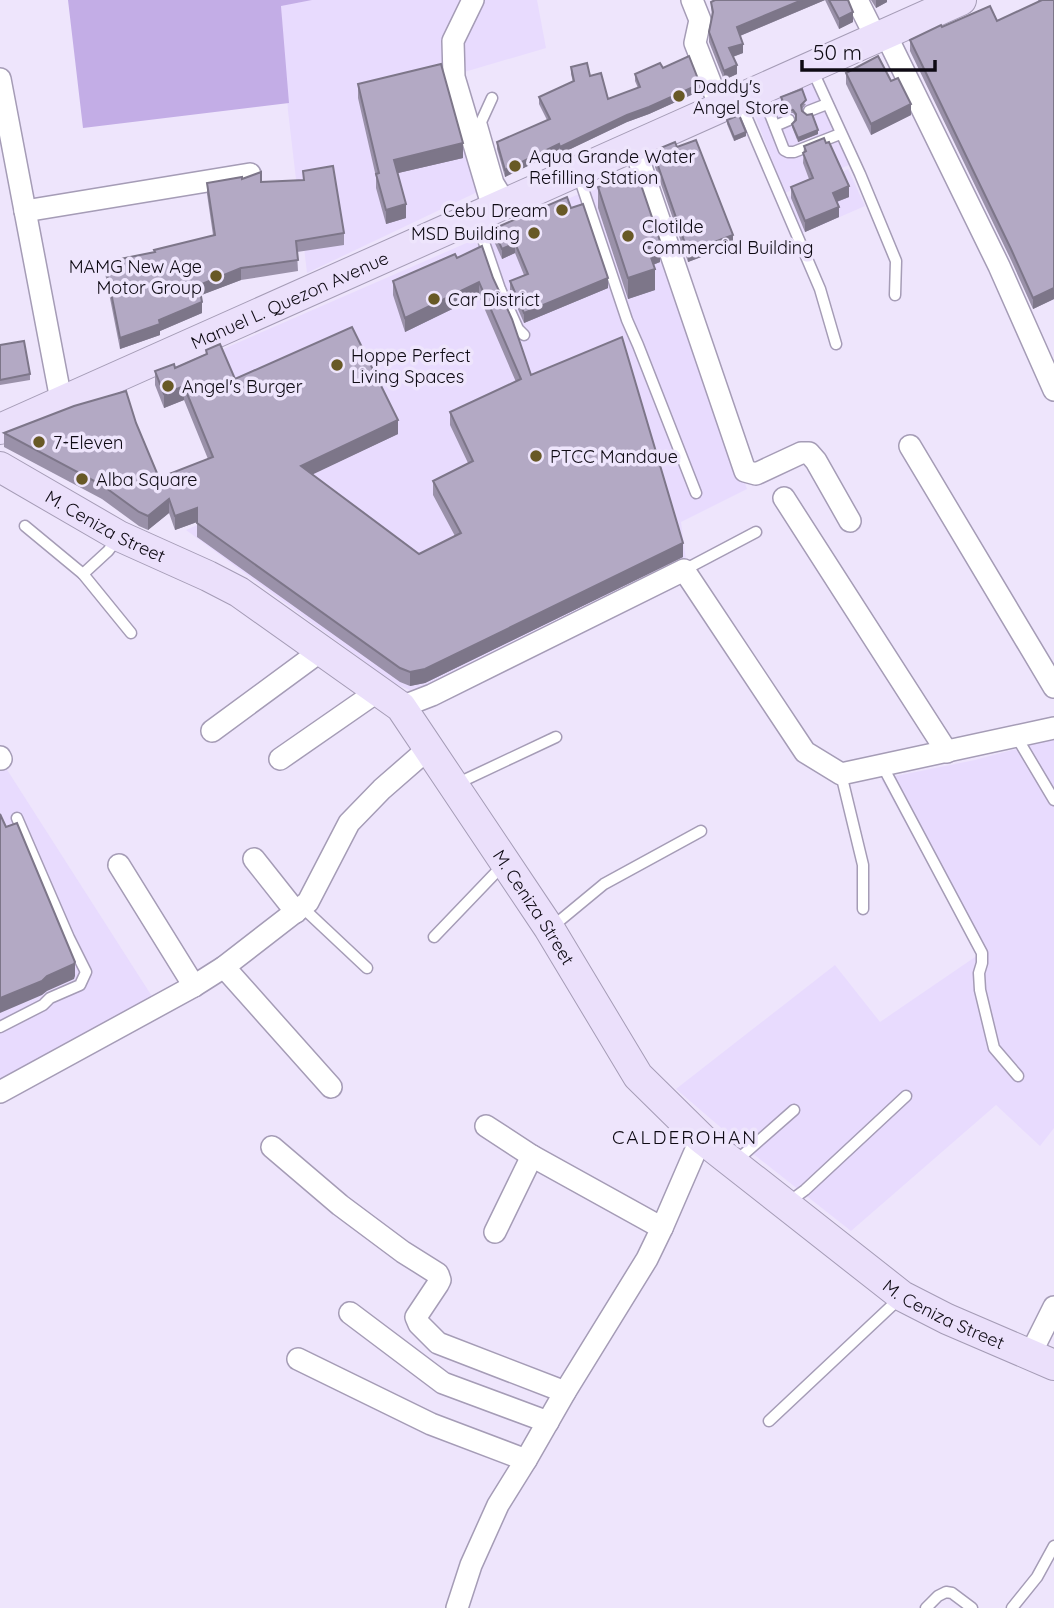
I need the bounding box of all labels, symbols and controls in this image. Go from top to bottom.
scale bar [802,28,935,72]
text: 50 m [813,39,862,65]
place label: Daddy's Angel Store [693,75,789,119]
marker: Daddy's Angel Store [671,88,687,104]
place label: Aqua Grande Water Refilling Station [529,145,695,189]
marker: Aqua Grande Water Refilling Station [507,158,523,174]
place label: Cebu Dream [443,199,548,222]
marker: Cebu Dream [554,202,570,218]
place label: Clotilde Commercial Building [642,215,813,259]
place label: MSD Building [411,222,520,245]
marker: MSD Building [526,225,542,241]
marker: Clotilde Commercial Building [620,228,636,244]
street label: Manuel L. Quezon Avenue [187,246,392,354]
place label: MAMG New Age Motor Group [69,255,202,299]
marker: MAMG New Age Motor Group [208,268,224,284]
place label: Car District [448,288,540,311]
marker: Car District [426,291,442,307]
place label: Hoppe Perfect Living Spaces [351,344,471,388]
marker: Hoppe Perfect Living Spaces [329,357,345,373]
place label: Angel's Burger [182,375,303,398]
marker: Angel's Burger [160,378,176,394]
place label: 7-Eleven [53,431,124,454]
marker: 7-Eleven [31,434,47,450]
place label: PTCC Mandaue [550,445,678,468]
marker: PTCC Mandaue [528,448,544,464]
place label: Alba Square [96,468,197,491]
marker: Alba Square [74,471,90,487]
street label: M. Ceniza Street [41,484,169,567]
street label: M. Ceniza Street [488,845,580,969]
district label: CALDEROHAN [612,1125,758,1149]
street label: M. Ceniza Street [878,1274,1008,1354]

